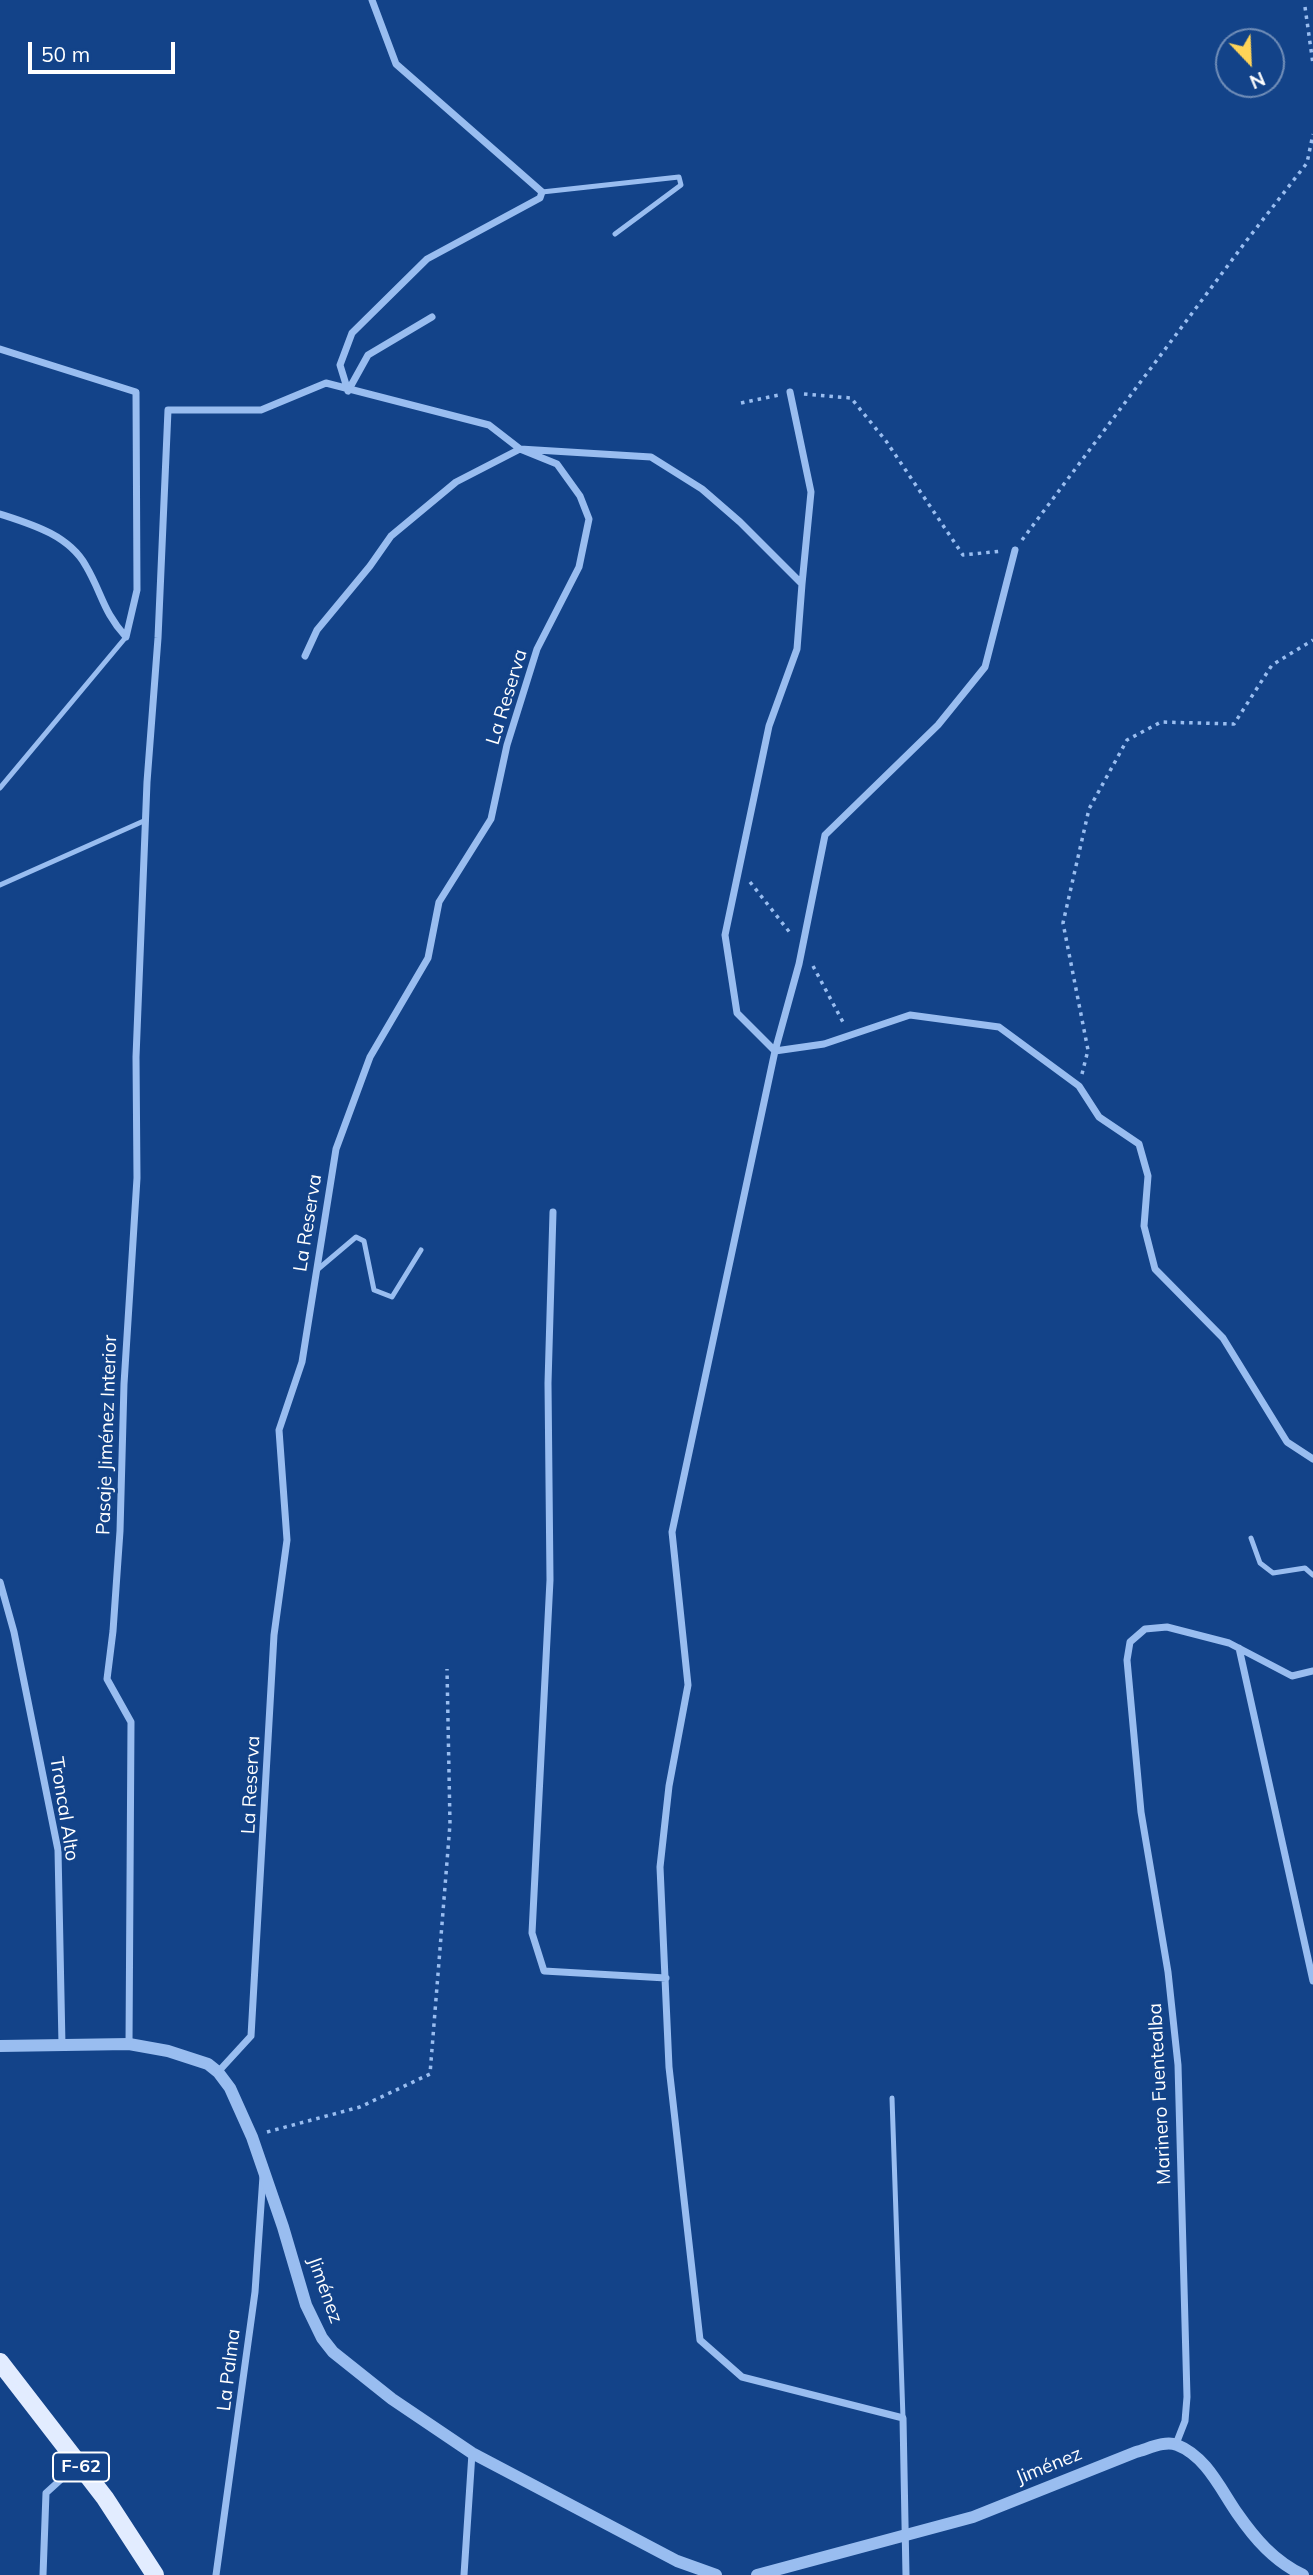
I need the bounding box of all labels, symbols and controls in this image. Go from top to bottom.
scale bar [32,28,178,72]
north arrow [1215,28,1285,98]
text: 50 m [41,41,90,67]
text: N [1246,67,1269,94]
street label: La Reserva [482,647,532,747]
street label: La Reserva [289,1173,327,1273]
street label: Pasaje Jiménez Interior [92,1335,122,1535]
street label: La Reserva [237,1735,265,1835]
street label: Troncal Alto [45,1755,83,1863]
street label: Marinero Fuentealba [1144,2003,1176,2185]
street label: Jiménez [302,2254,348,2326]
street label: La Palma [213,2328,245,2412]
street label: Jiménez [1013,2442,1085,2490]
road number: F-62 [53,2452,109,2482]

